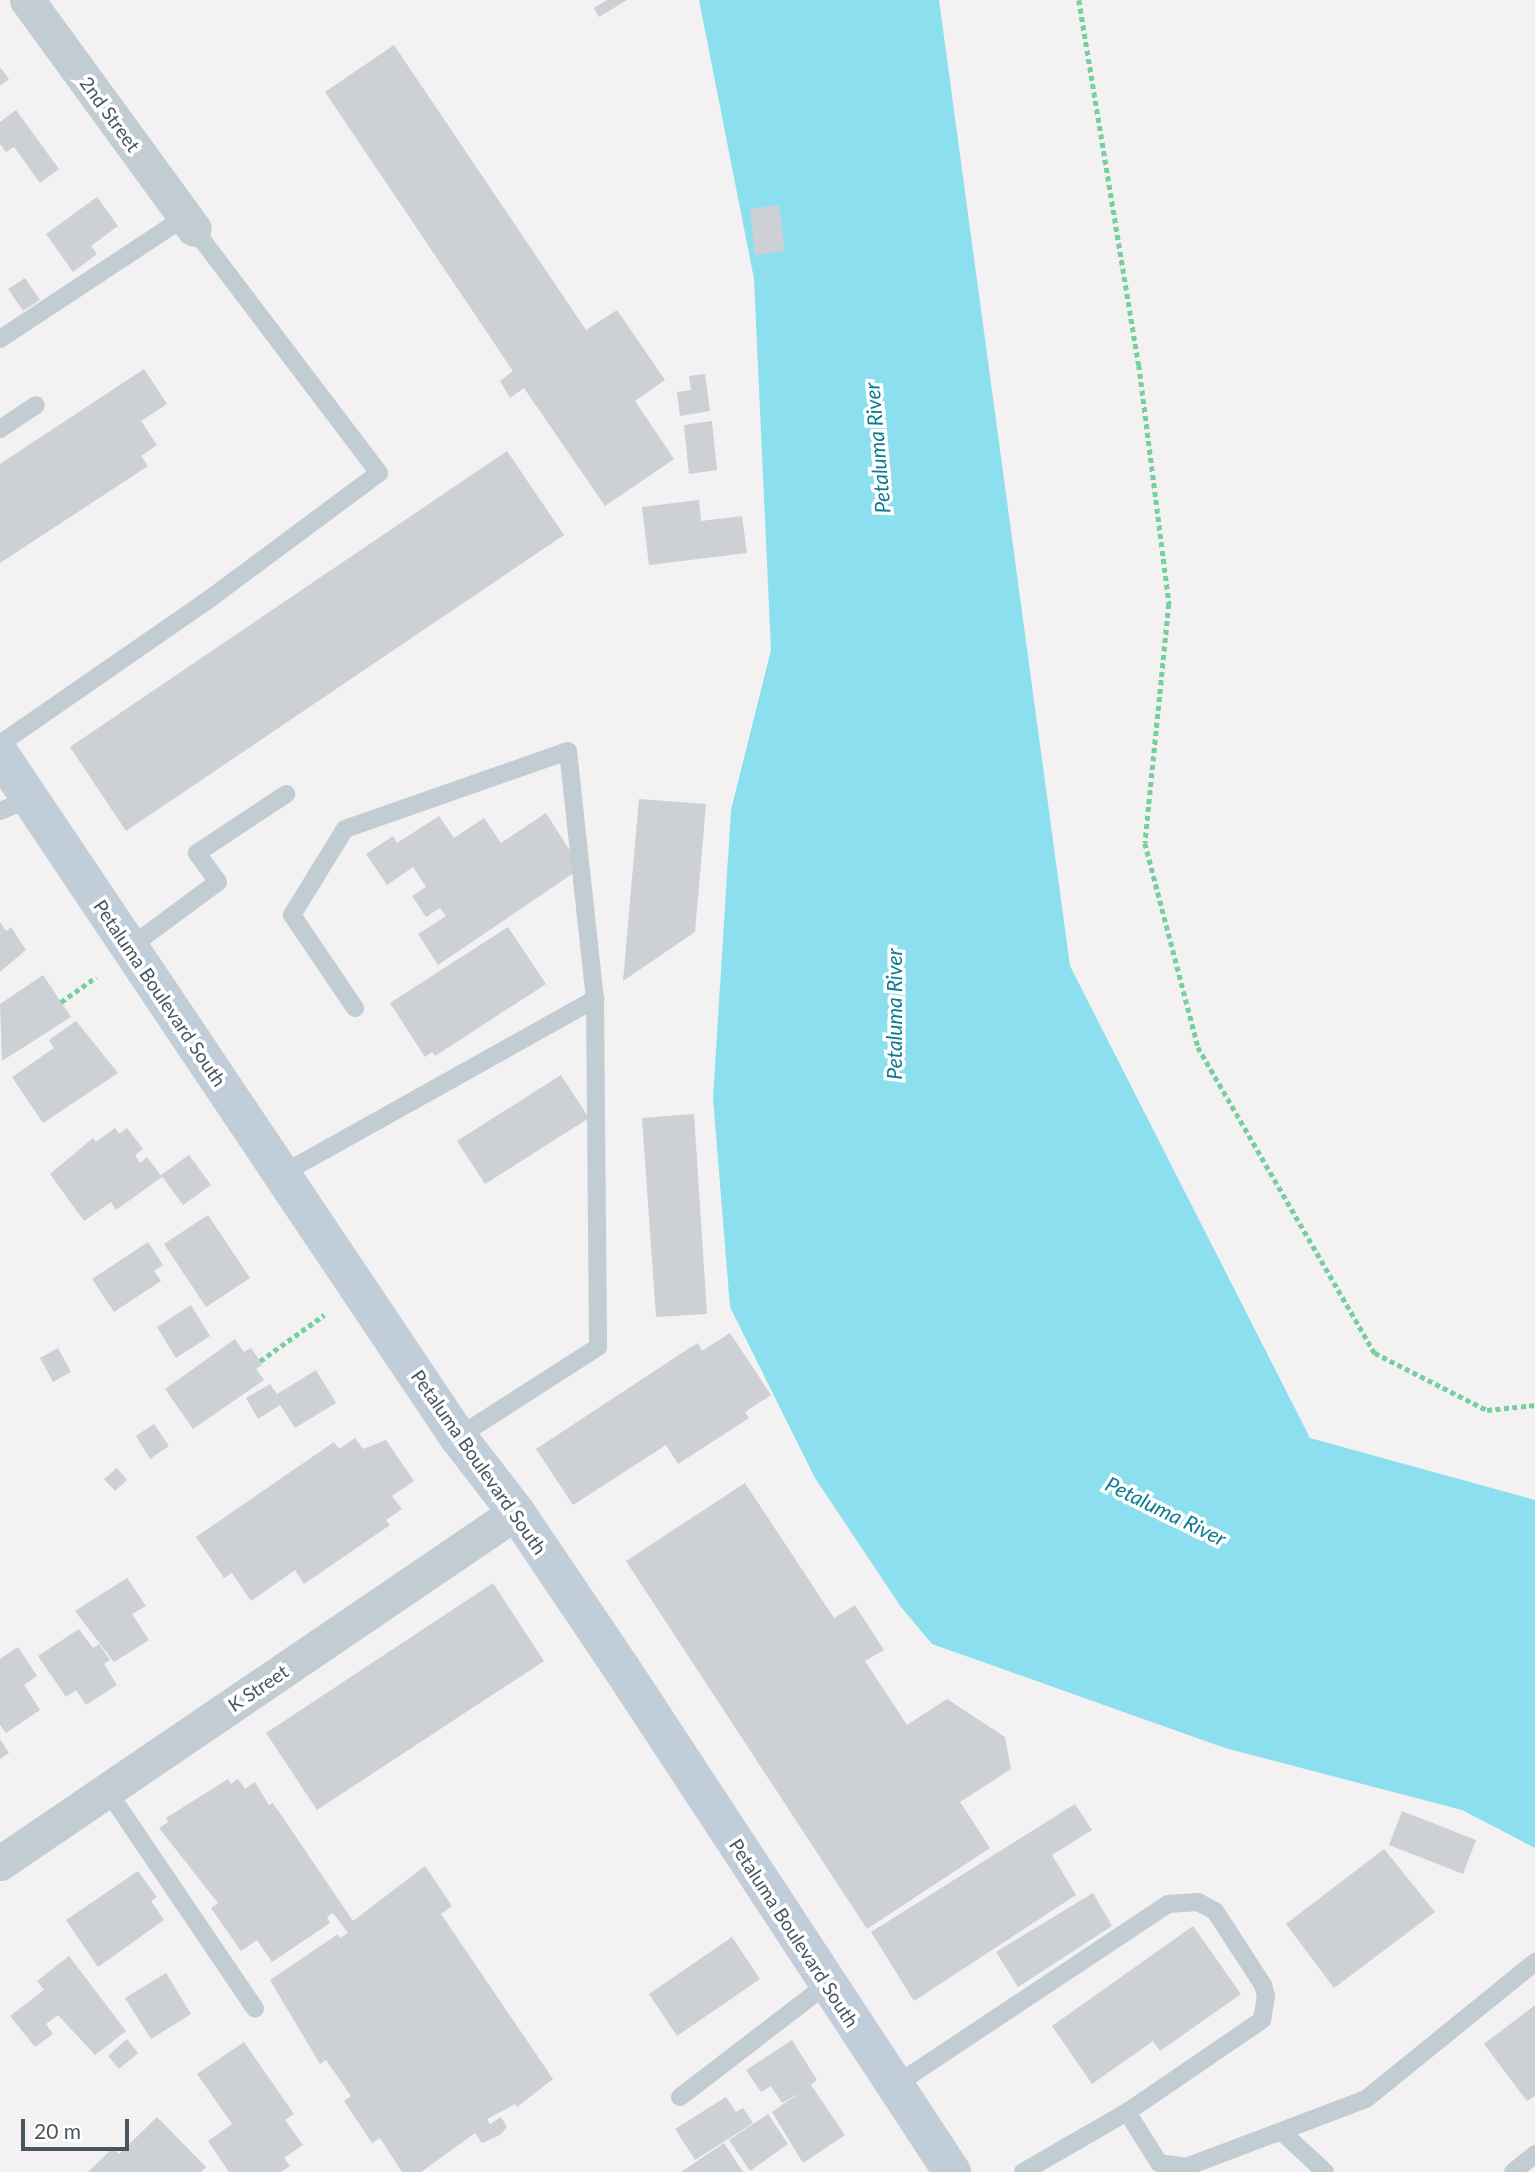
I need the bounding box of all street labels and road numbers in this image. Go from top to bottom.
street label: 2nd Street [75,72,145,156]
street label: Petaluma Boulevard South [89,895,231,1091]
street label: Petaluma Boulevard South [407,1365,551,1559]
street label: K Street [224,1660,292,1716]
street label: Petaluma Boulevard South [725,1835,863,2031]

